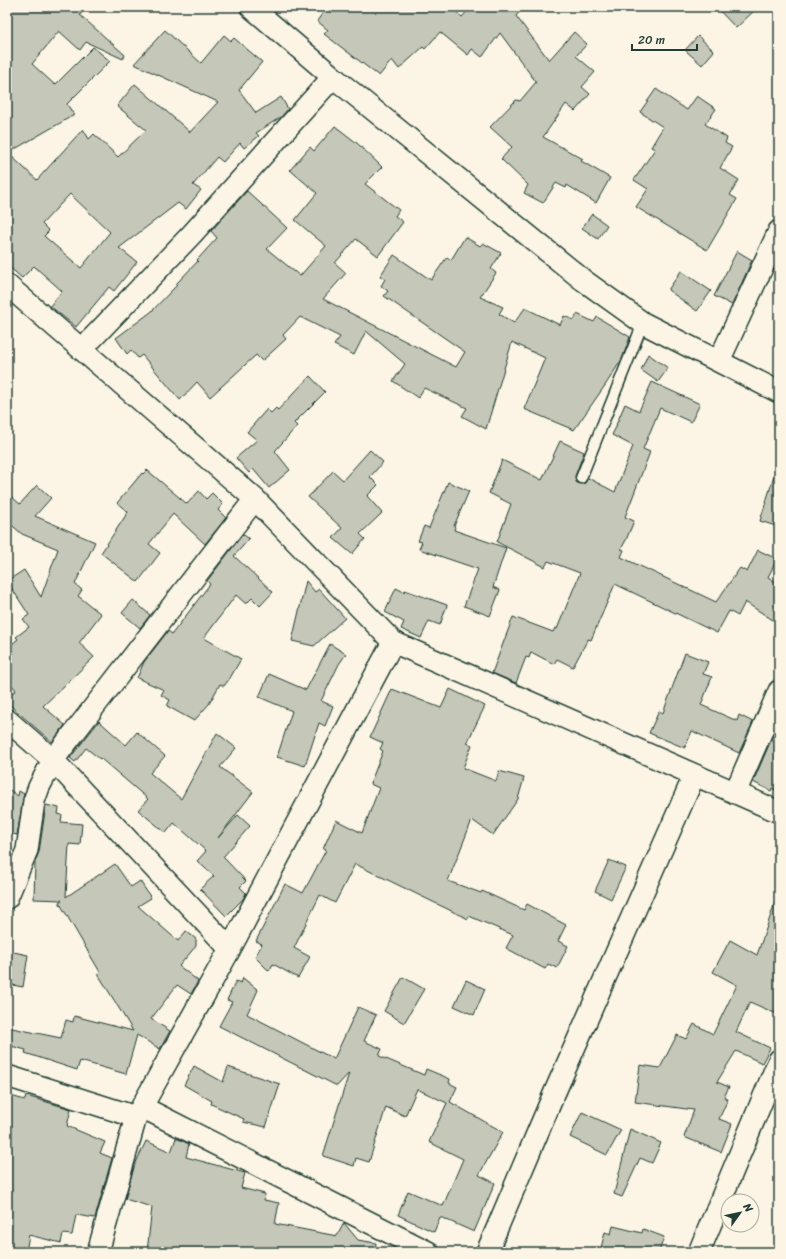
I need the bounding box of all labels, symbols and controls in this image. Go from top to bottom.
scale bar [632,26,697,52]
text: 20 m [638,29,665,51]
north arrow [720,1193,760,1233]
text: N [737,1199,758,1217]

